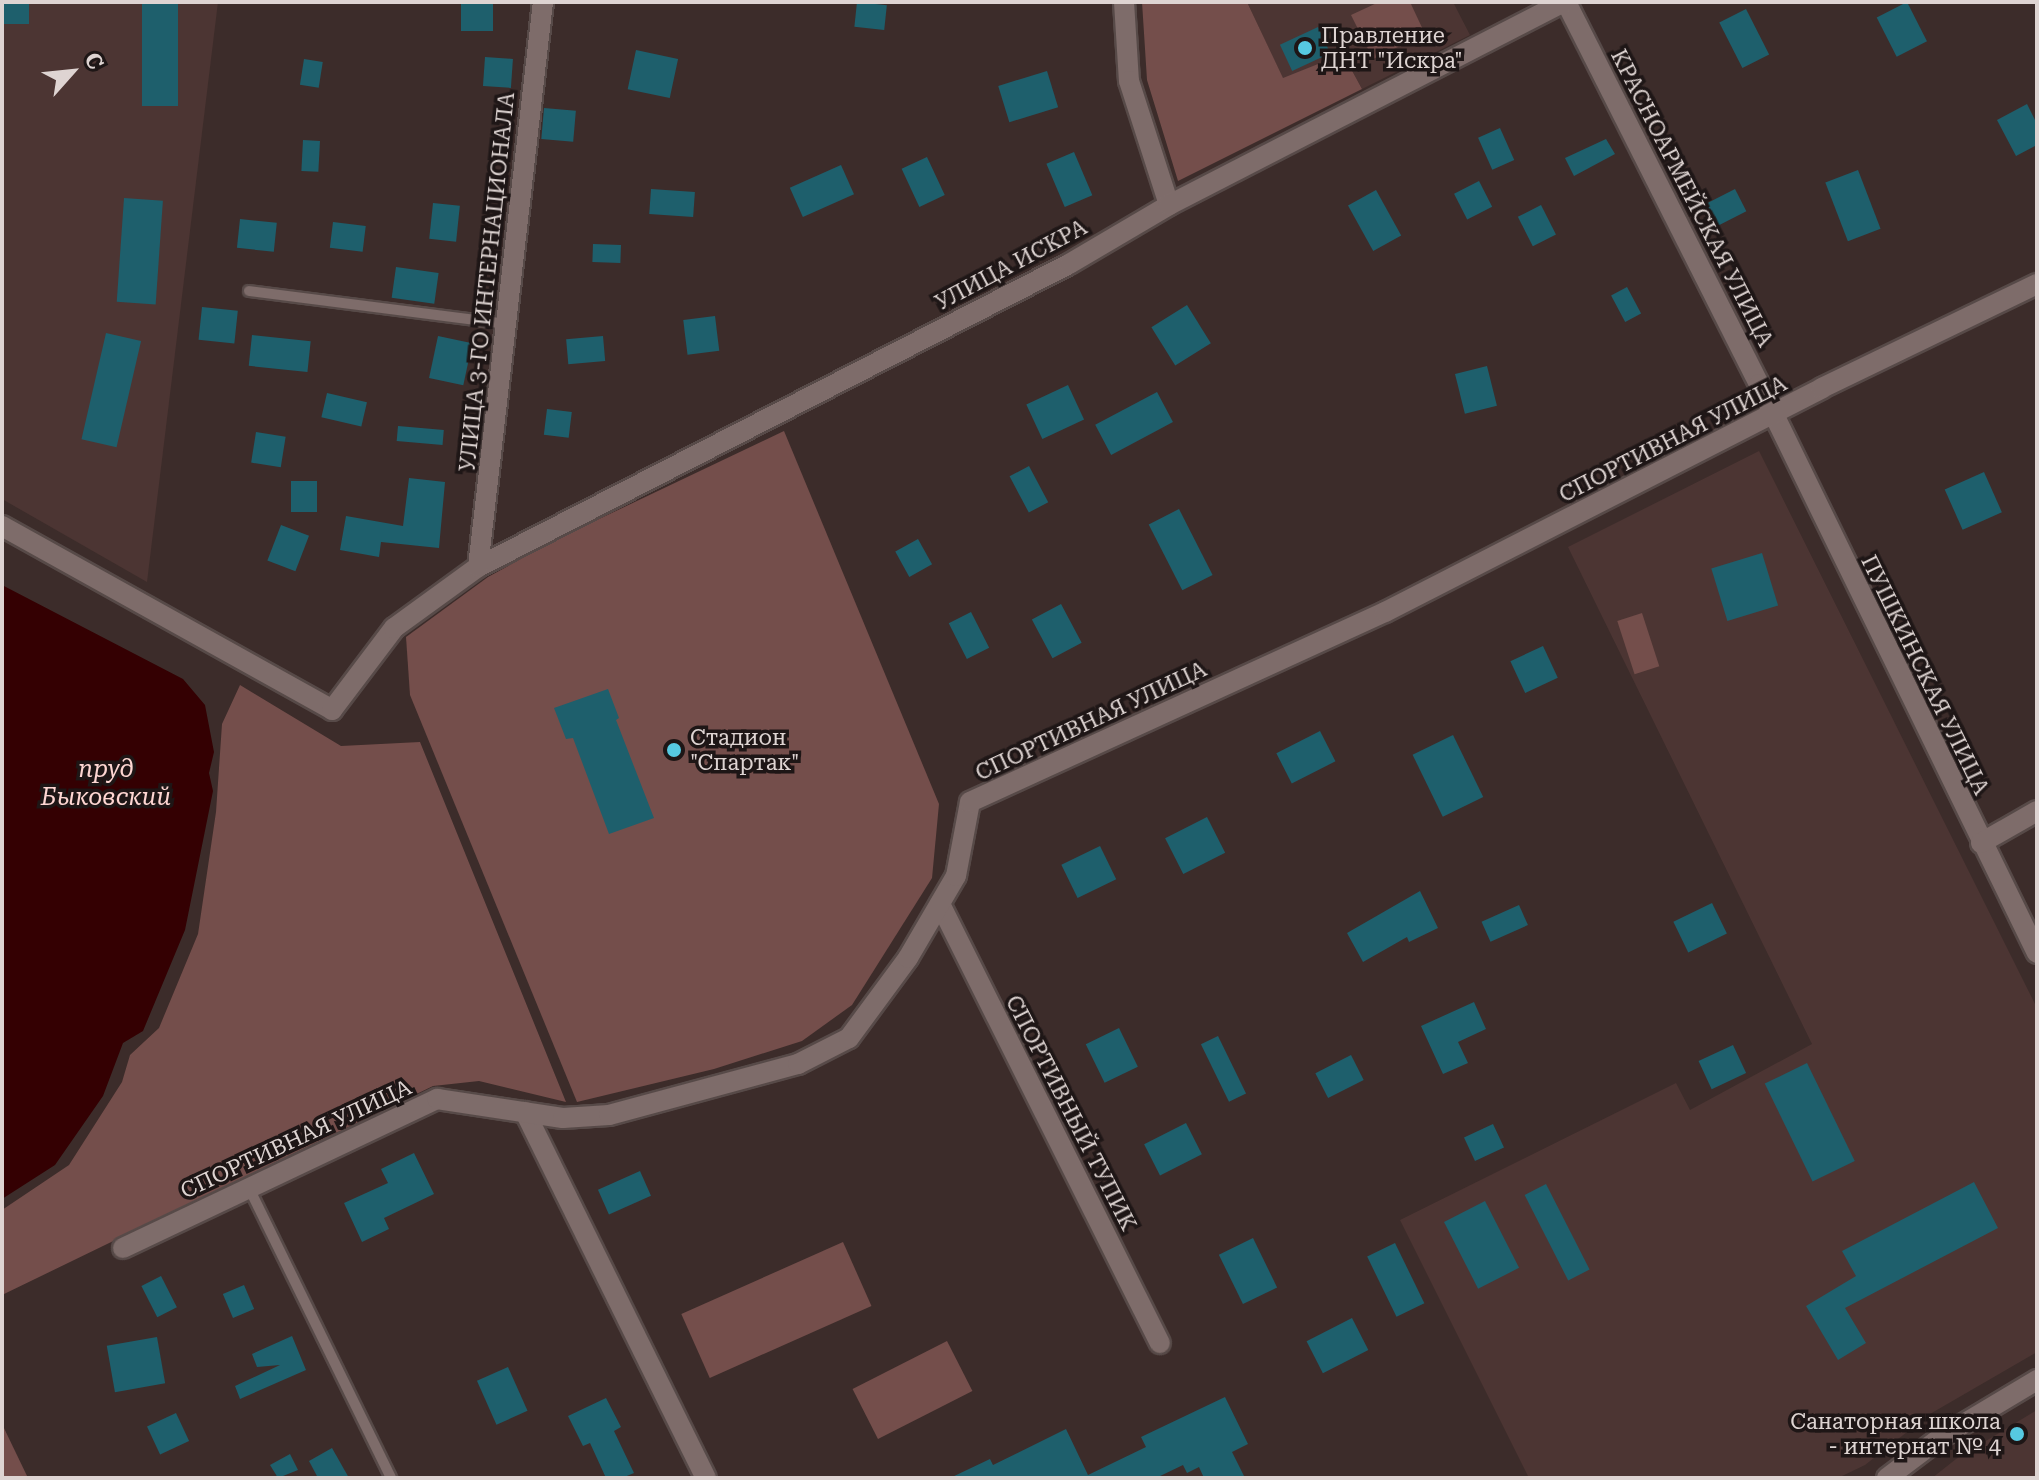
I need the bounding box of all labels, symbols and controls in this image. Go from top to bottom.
place label: Правление ДНТ "Искра" [1321,22,1463,74]
north arrow [32,32,112,112]
marker: Правление ДНТ "Искра" [1296,39,1314,57]
street label: КРАСНОАРМЕЙСКАЯ УЛИЦА [1605,45,1779,351]
text: С [79,48,108,73]
street label: УЛИЦА 3-ГО ИНТЕРНАЦИОНАЛА [454,91,520,473]
street label: УЛИЦА ИСКРА [931,214,1091,316]
street label: СПОРТИВНАЯ УЛИЦА [1555,370,1791,508]
street label: ПУШКИНСКАЯ УЛИЦА [1855,551,1995,799]
street label: СПОРТИВНАЯ УЛИЦА [971,656,1211,786]
place label: Стадион "Спартак" [690,724,799,776]
marker: Стадион "Спартак" [665,741,683,759]
water label: пруд Быковский [41,756,171,812]
street label: СПОРТИВНЫЙ ТУПИК [1000,991,1142,1235]
street label: СПОРТИВНАЯ УЛИЦА [176,1074,416,1204]
place label: Санаторная школа - интернат № 4 [1790,1408,2001,1460]
marker: Санаторная школа - интернат № 4 [2008,1425,2026,1443]

